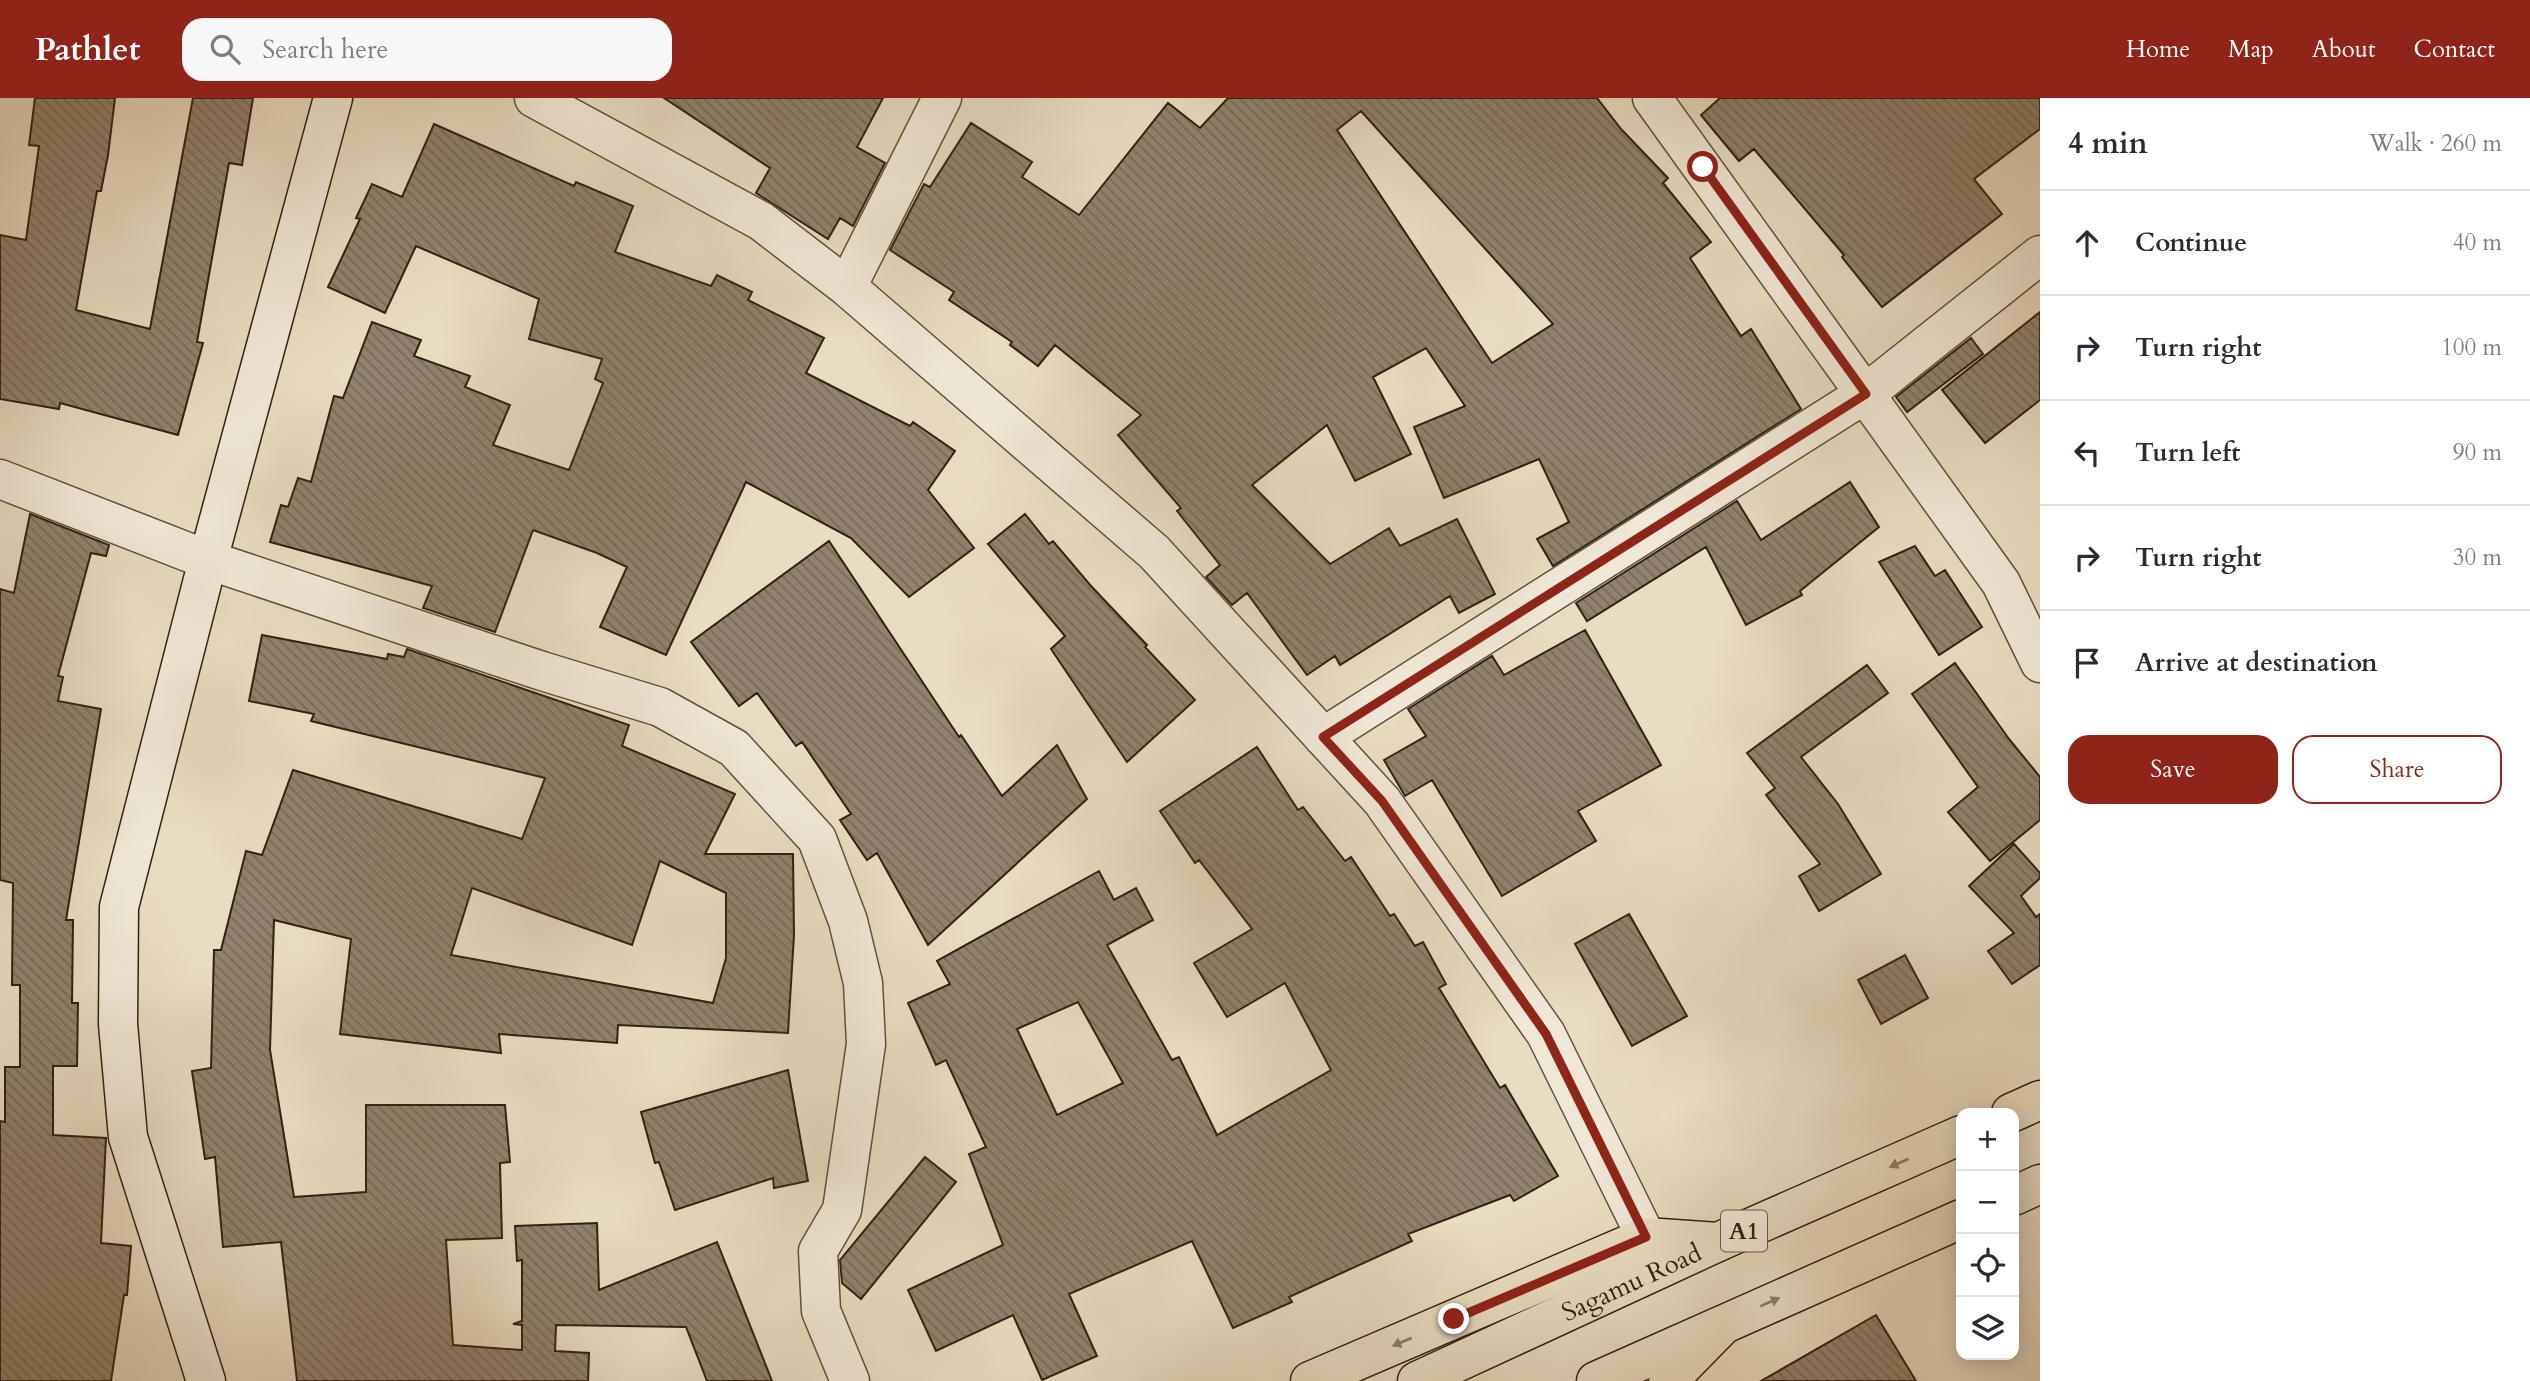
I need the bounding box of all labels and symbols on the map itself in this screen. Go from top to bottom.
route start [1687,151,1718,182]
one-way arrow [1889,1157,1909,1169]
road number: A1 [1721,1210,1767,1252]
street label: Sagamu Road [1556,1235,1707,1330]
one-way arrow [1759,1296,1780,1307]
route end [1438,1303,1469,1334]
one-way arrow [1391,1336,1412,1347]

